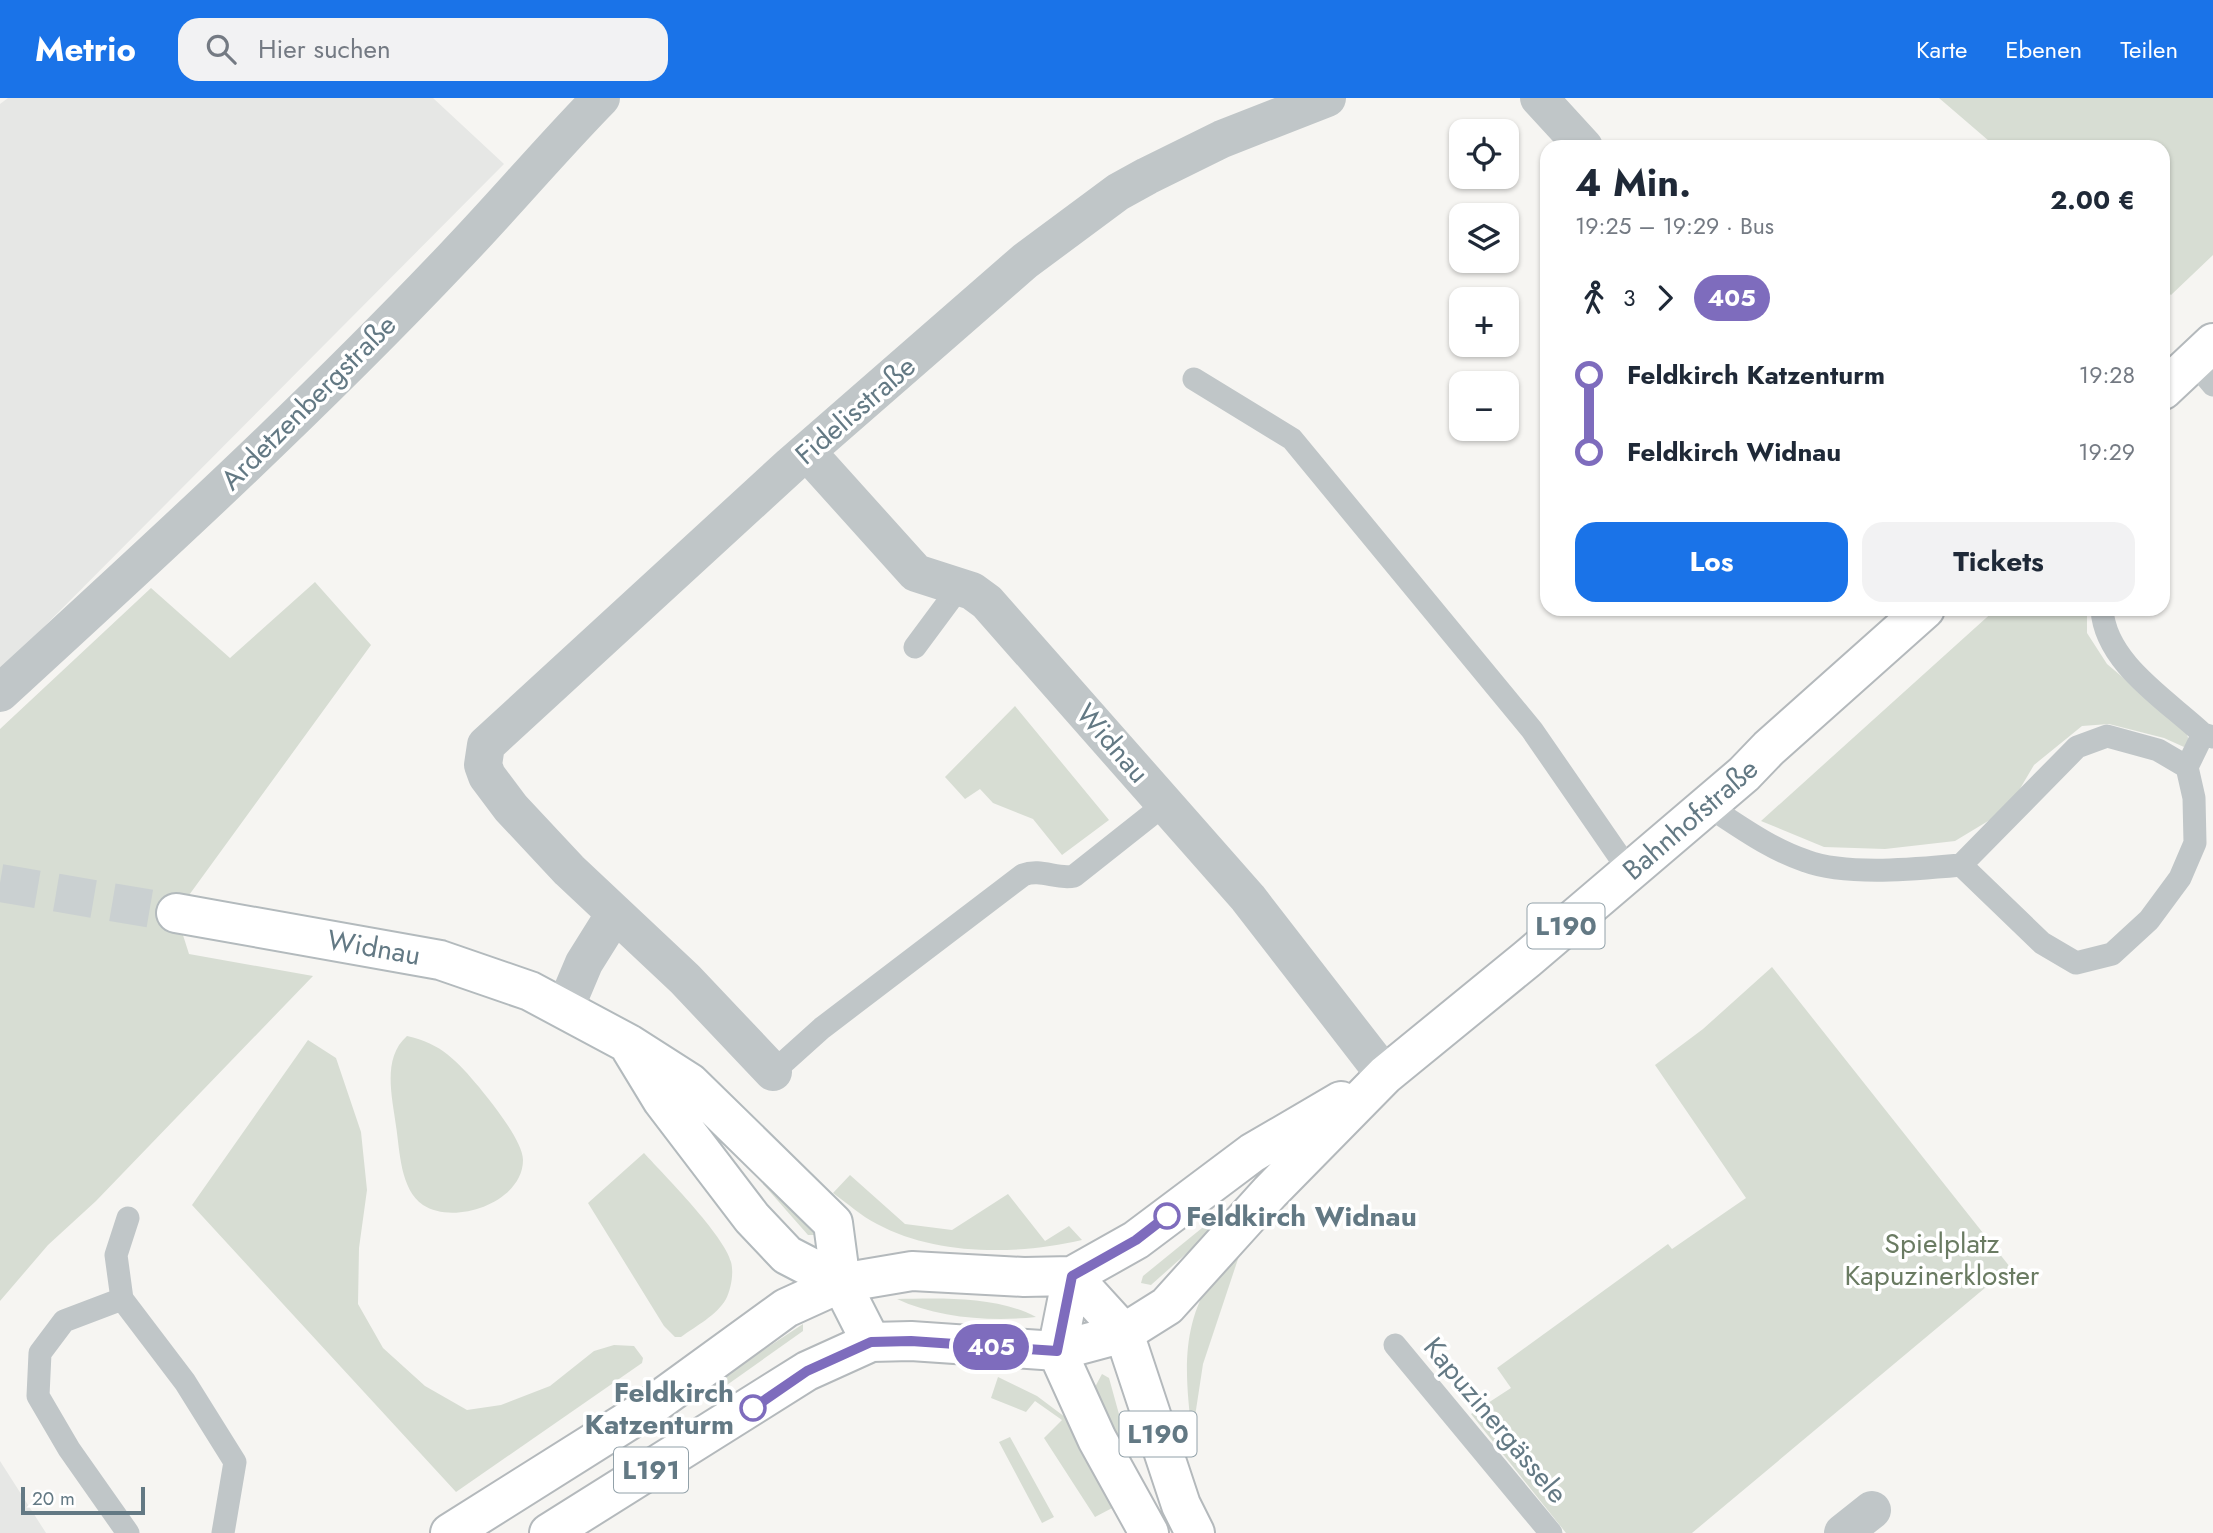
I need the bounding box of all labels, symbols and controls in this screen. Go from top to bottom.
search box [178,18,668,81]
text: Metrio [35,26,136,73]
icon: search [202,30,240,68]
text: Hier suchen [258,30,391,68]
text: Karte [1916,32,1967,67]
text: Ebenen [2005,32,2082,67]
text: Teilen [2120,32,2178,67]
map controls [1449,119,1519,441]
button: locate [1449,119,1519,189]
text: 4 Min. [1575,155,1691,210]
text: 2.00 € [2050,181,2135,219]
button: layers [1449,203,1519,273]
text: 19:25 – 19:29 · Bus [1575,209,1774,243]
icon: walk [1575,279,1613,317]
icon: forward [1646,279,1684,317]
text: 405 [1708,280,1756,315]
text: 3 [1623,281,1636,315]
button: + [1449,287,1519,357]
street label: Ardetzenbergstraße [211,305,405,499]
street label: Fidelisstraße [786,346,925,474]
text: Feldkirch Katzenturm [1627,356,1885,394]
text: 19:28 [2079,358,2135,392]
button: − [1449,371,1519,441]
text: Feldkirch Widnau [1627,433,1841,471]
text: 19:29 [2078,435,2135,469]
button: Los [1575,522,1848,602]
button: Tickets [1862,522,2135,602]
street label: Widnau [1066,694,1159,792]
street label: Bahnhofstraße [1614,749,1767,890]
road number: L190 [1528,904,1604,948]
street label: Widnau [324,919,424,976]
place label: Feldkirch Widnau [1186,1196,1417,1237]
marker: Feldkirch Widnau [1154,1203,1180,1229]
park label: Spielplatz Kapuzinerkloster [1845,1223,2040,1296]
line badge: 405 [951,1324,1031,1370]
street label: Kapuzinergässele [1414,1328,1577,1512]
text: 405 [967,1329,1015,1364]
place label: Feldkirch Katzenturm [585,1372,734,1445]
marker: Feldkirch Katzenturm [740,1395,766,1421]
road number: L190 [1120,1412,1196,1456]
road number: L191 [614,1448,688,1492]
scale bar [21,1484,145,1516]
text: 20 m [32,1485,75,1512]

